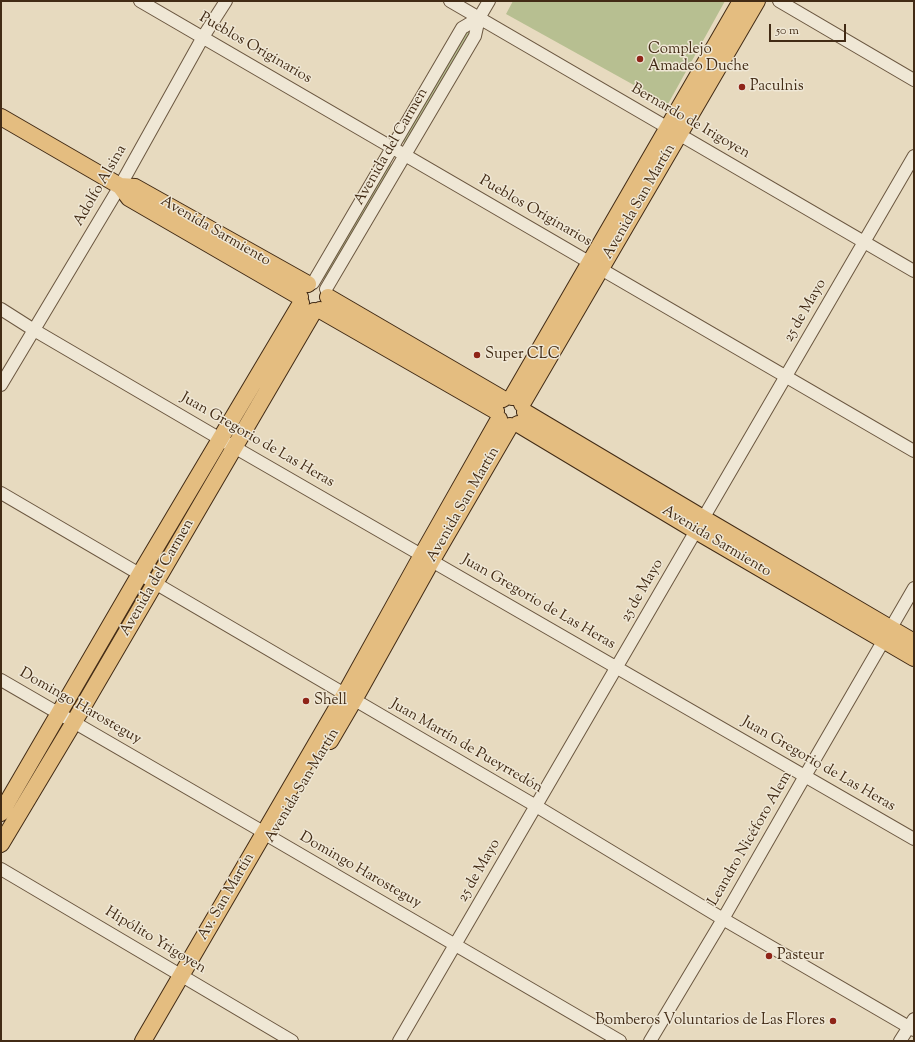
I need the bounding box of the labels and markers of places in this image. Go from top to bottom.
place label: Complejo Amadeo Duche [648,41,749,76]
marker: Complejo Amadeo Duche [635,54,645,64]
place label: Paculnis [750,78,804,96]
marker: Paculnis [737,82,747,92]
place label: Super CLC [485,346,560,364]
marker: Super CLC [472,350,482,360]
place label: Shell [314,692,347,710]
marker: Shell [301,696,311,706]
place label: Pasteur [777,947,824,965]
marker: Pasteur [764,951,774,961]
place label: Bomberos Voluntarios de Las Flores [595,1012,825,1030]
marker: Bomberos Voluntarios de Las Flores [828,1016,838,1026]

